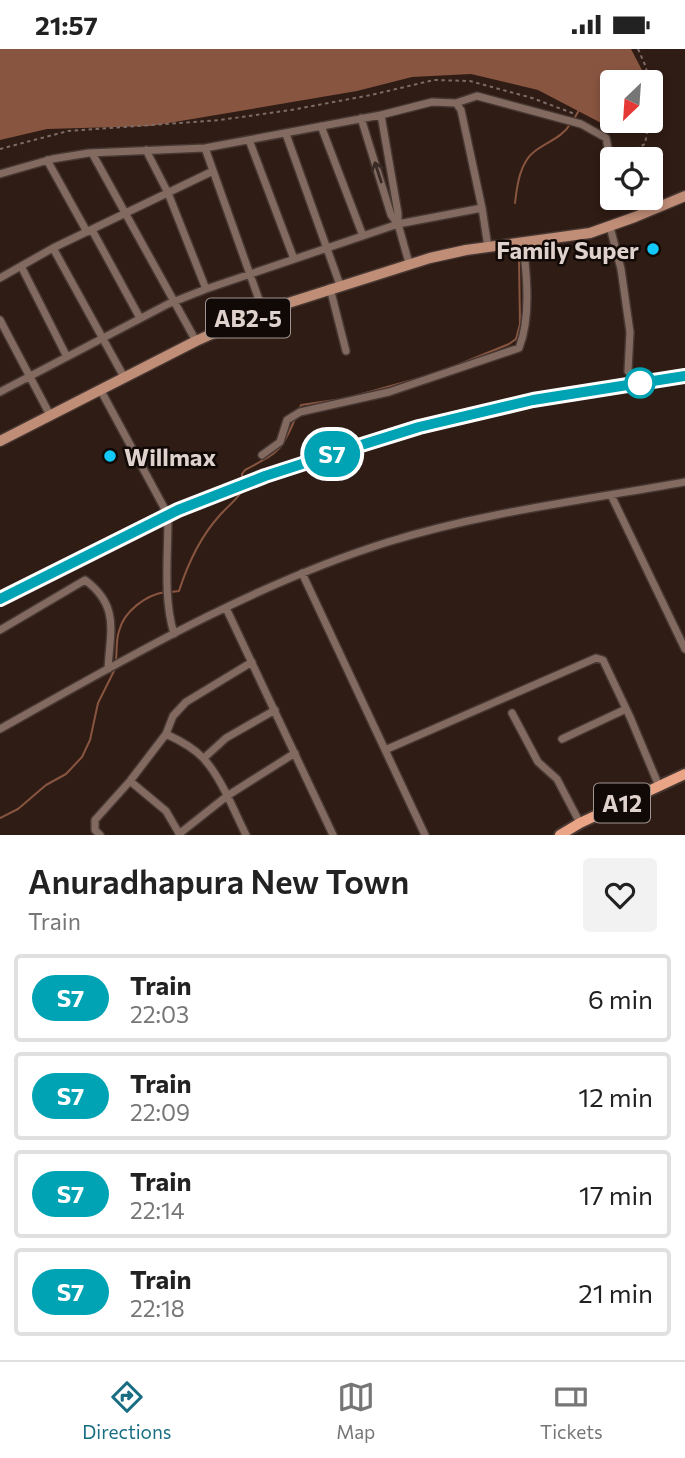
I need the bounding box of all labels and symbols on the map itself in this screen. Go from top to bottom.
north arrow [600,70,663,133]
one-way arrow [370,161,383,183]
place label: Family Super [496,235,639,264]
marker: Family Super [645,241,661,257]
road number: AB2-5 [206,299,290,337]
unlabelled marker [625,368,655,398]
line badge: S7 [300,431,364,477]
place label: Willmax [124,442,216,471]
marker: Willmax [102,448,118,464]
road number: A12 [594,783,650,823]

